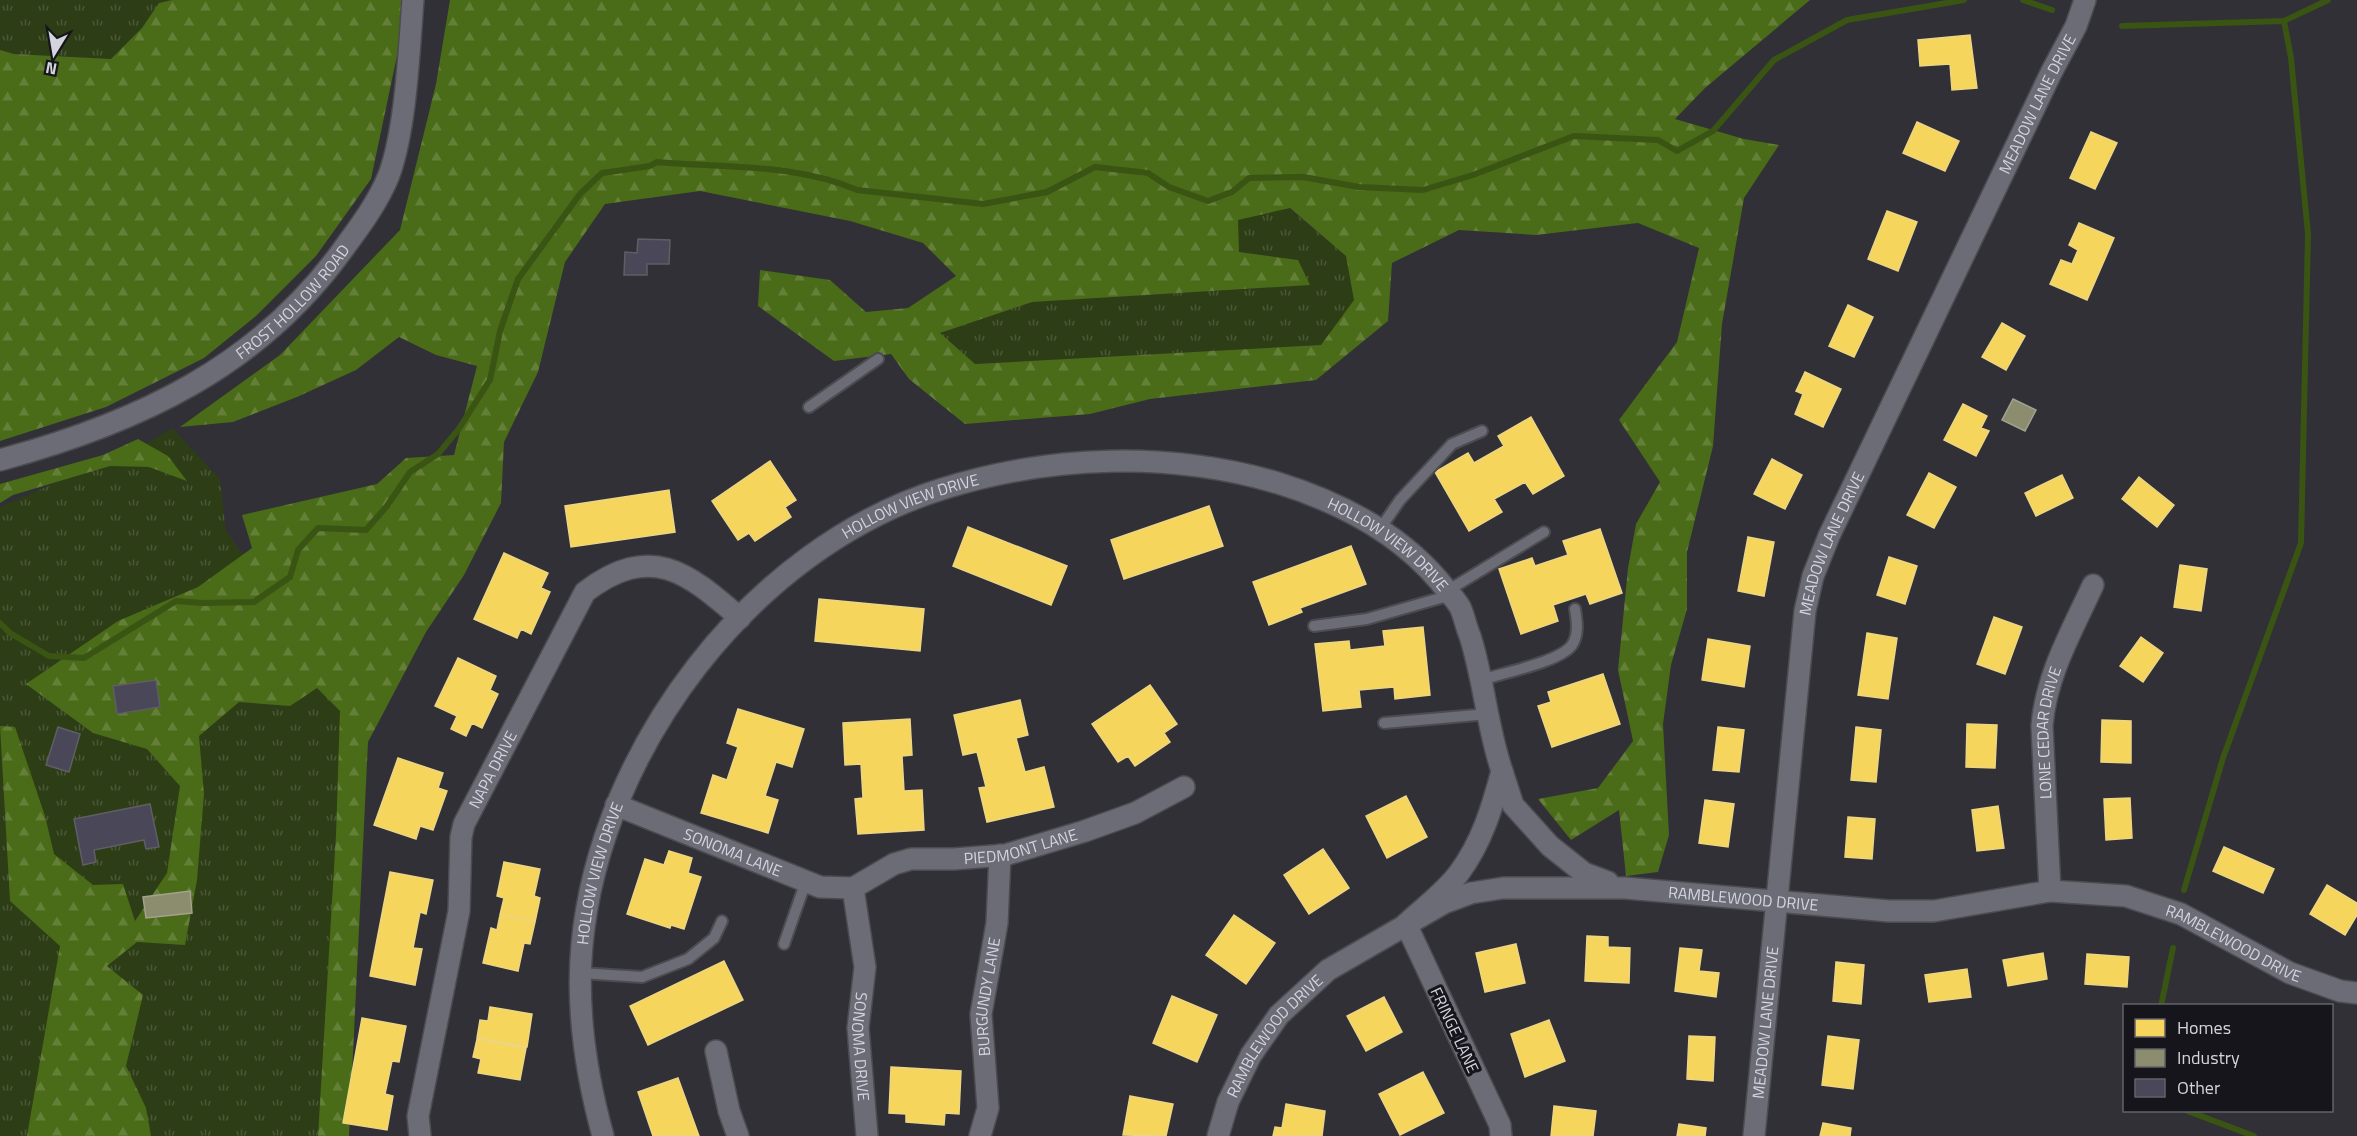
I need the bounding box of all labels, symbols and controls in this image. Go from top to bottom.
north arrow [24,24,84,84]
street label: MEADOW LANE DRIVE [1992,30,2082,178]
text: N [43,56,59,82]
street label: FROST HOLLOW ROAD [230,239,355,365]
street label: HOLLOW VIEW DRIVE [837,467,981,544]
street label: MEADOW LANE DRIVE [1792,467,1870,618]
street label: HOLLOW VIEW DRIVE [1324,491,1455,596]
street label: LONE CEDAR DRIVE [2030,663,2067,800]
street label: NAPA DRIVE [462,726,523,813]
street label: HOLLOW VIEW DRIVE [570,798,629,946]
street label: SONOMA LANE [680,821,786,883]
street label: PIEDMONT LANE [963,822,1080,870]
street label: RAMBLEWOOD DRIVE [1667,880,1819,917]
street label: RAMBLEWOOD DRIVE [2163,898,2305,988]
street label: BURGUNDY LANE [969,935,1006,1057]
street label: MEADOW LANE DRIVE [1746,945,1784,1100]
street label: RAMBLEWOOD DRIVE [1220,968,1328,1102]
street label: FRINGE LANE [1425,983,1485,1077]
street label: SONOMA DRIVE [846,991,876,1102]
legend [2123,1004,2333,1112]
text: Homes [2177,1014,2231,1041]
text: Industry [2177,1044,2240,1071]
text: Other [2177,1074,2220,1101]

